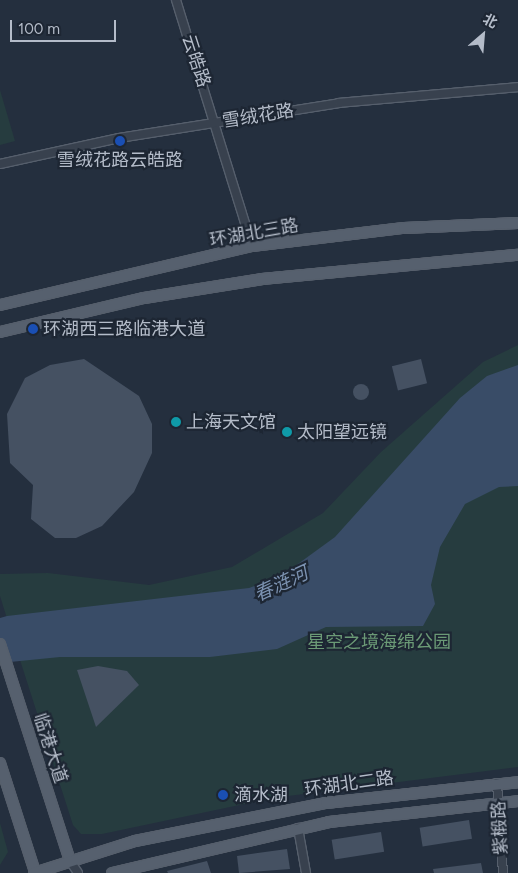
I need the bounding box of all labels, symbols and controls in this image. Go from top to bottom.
scale bar [12,10,119,42]
north arrow [458,10,508,60]
text: 北 [480,10,500,32]
text: 100 m [18,20,60,38]
street label: 云皓路 [177,32,215,90]
street label: 雪绒花路 [221,100,295,132]
marker: 雪绒花路云皓路 [114,135,126,147]
place label: 雪绒花路云皓路 [57,149,183,171]
street label: 环湖北三路 [208,215,300,251]
place label: 环湖西三路临港大道 [43,318,205,340]
marker: 环湖西三路临港大道 [27,323,39,335]
place label: 上海天文馆 [186,411,276,433]
marker: 上海天文馆 [170,416,182,428]
place label: 太阳望远镜 [297,421,387,443]
marker: 太阳望远镜 [281,426,293,438]
water label: 春涟河 [250,562,312,606]
park label: 星空之境海绵公园 [307,631,451,653]
street label: 临港大道 [29,710,71,786]
street label: 环湖北二路 [303,767,395,801]
place label: 滴水湖 [234,784,288,806]
marker: 滴水湖 [216,788,230,802]
street label: 紫椴路 [488,800,512,856]

